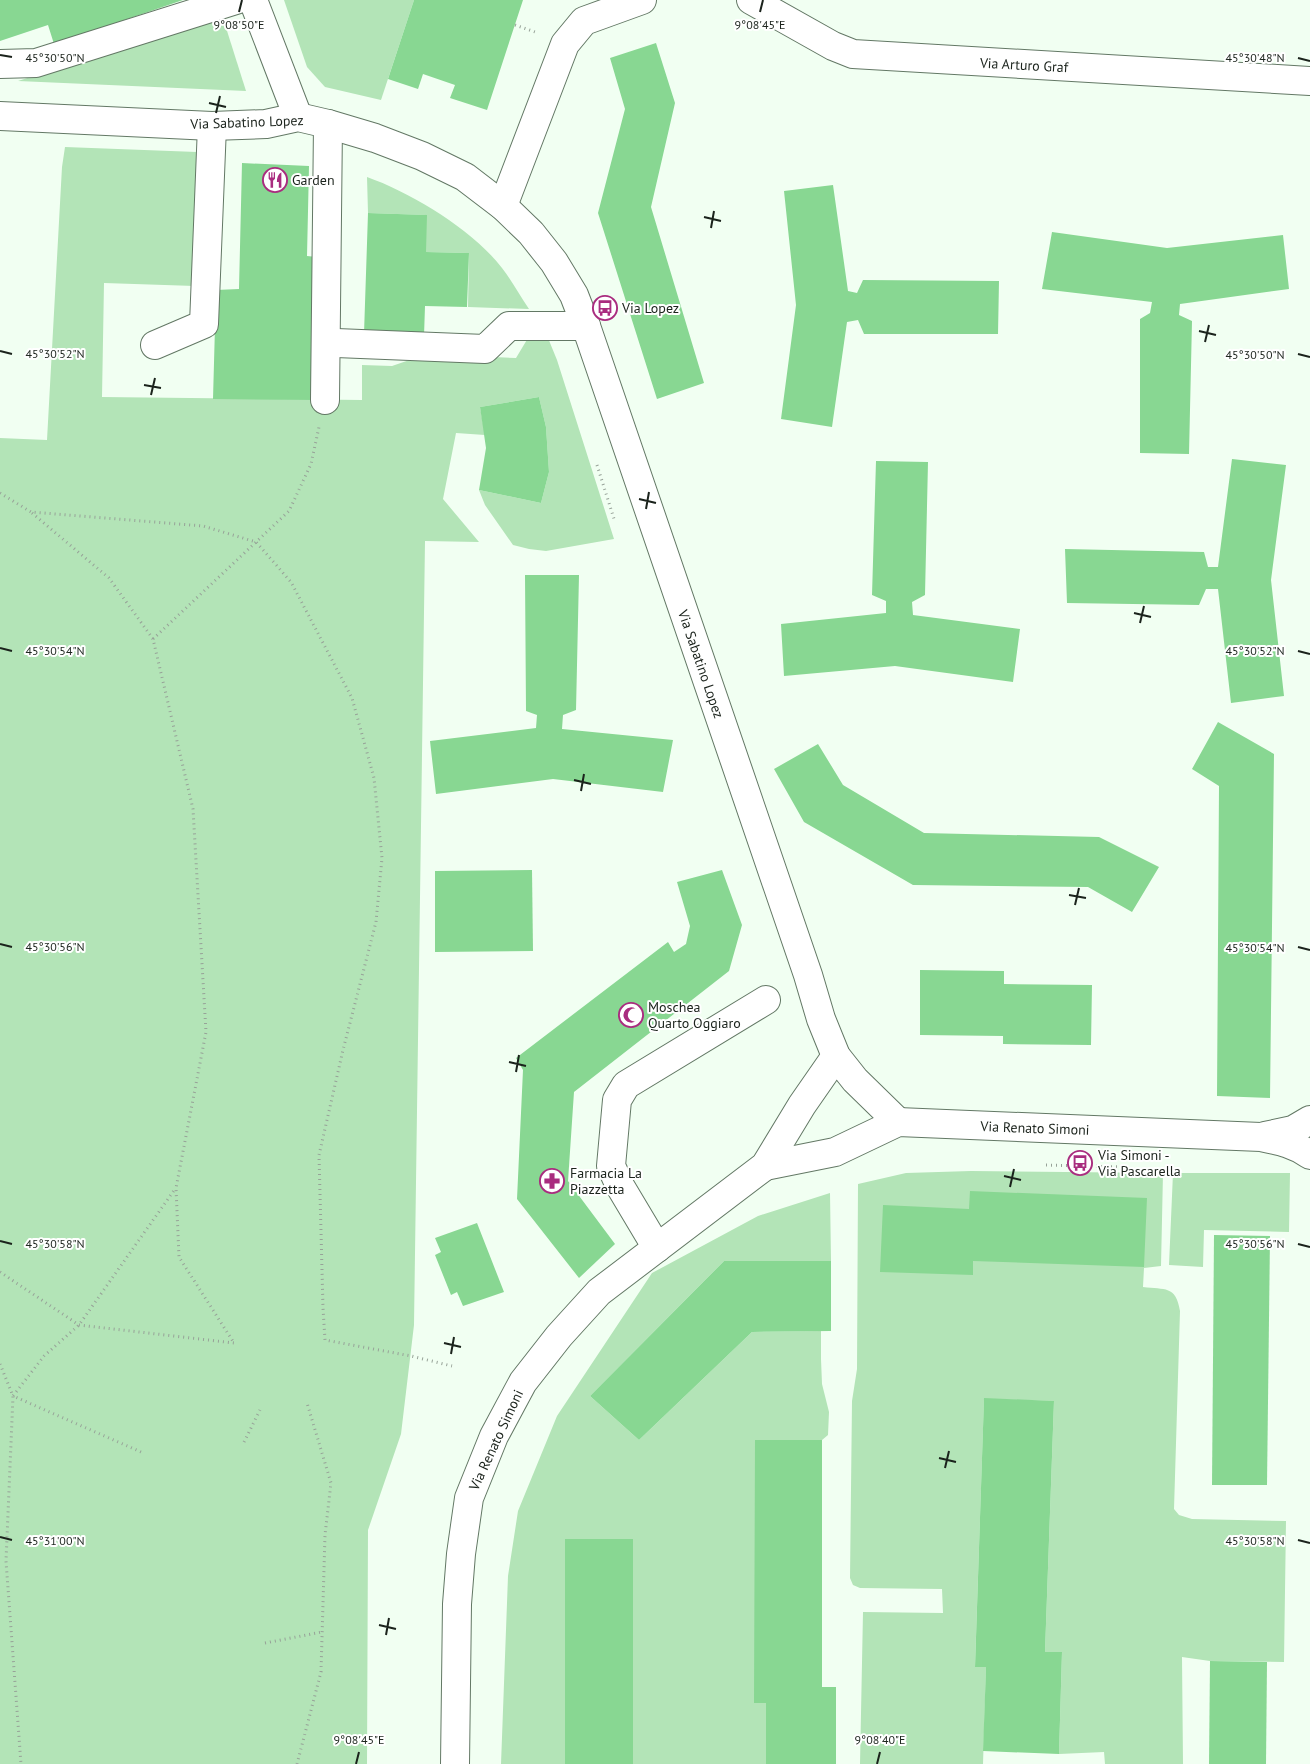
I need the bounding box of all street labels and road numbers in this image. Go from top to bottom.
street label: Via Arturo Graf [978,54,1069,76]
street label: Via Sabatino Lopez [189,111,304,133]
street label: Via Sabatino Lopez [674,607,728,721]
street label: Via Renato Simoni [979,1117,1090,1139]
street label: Via Renato Simoni [464,1387,527,1494]

